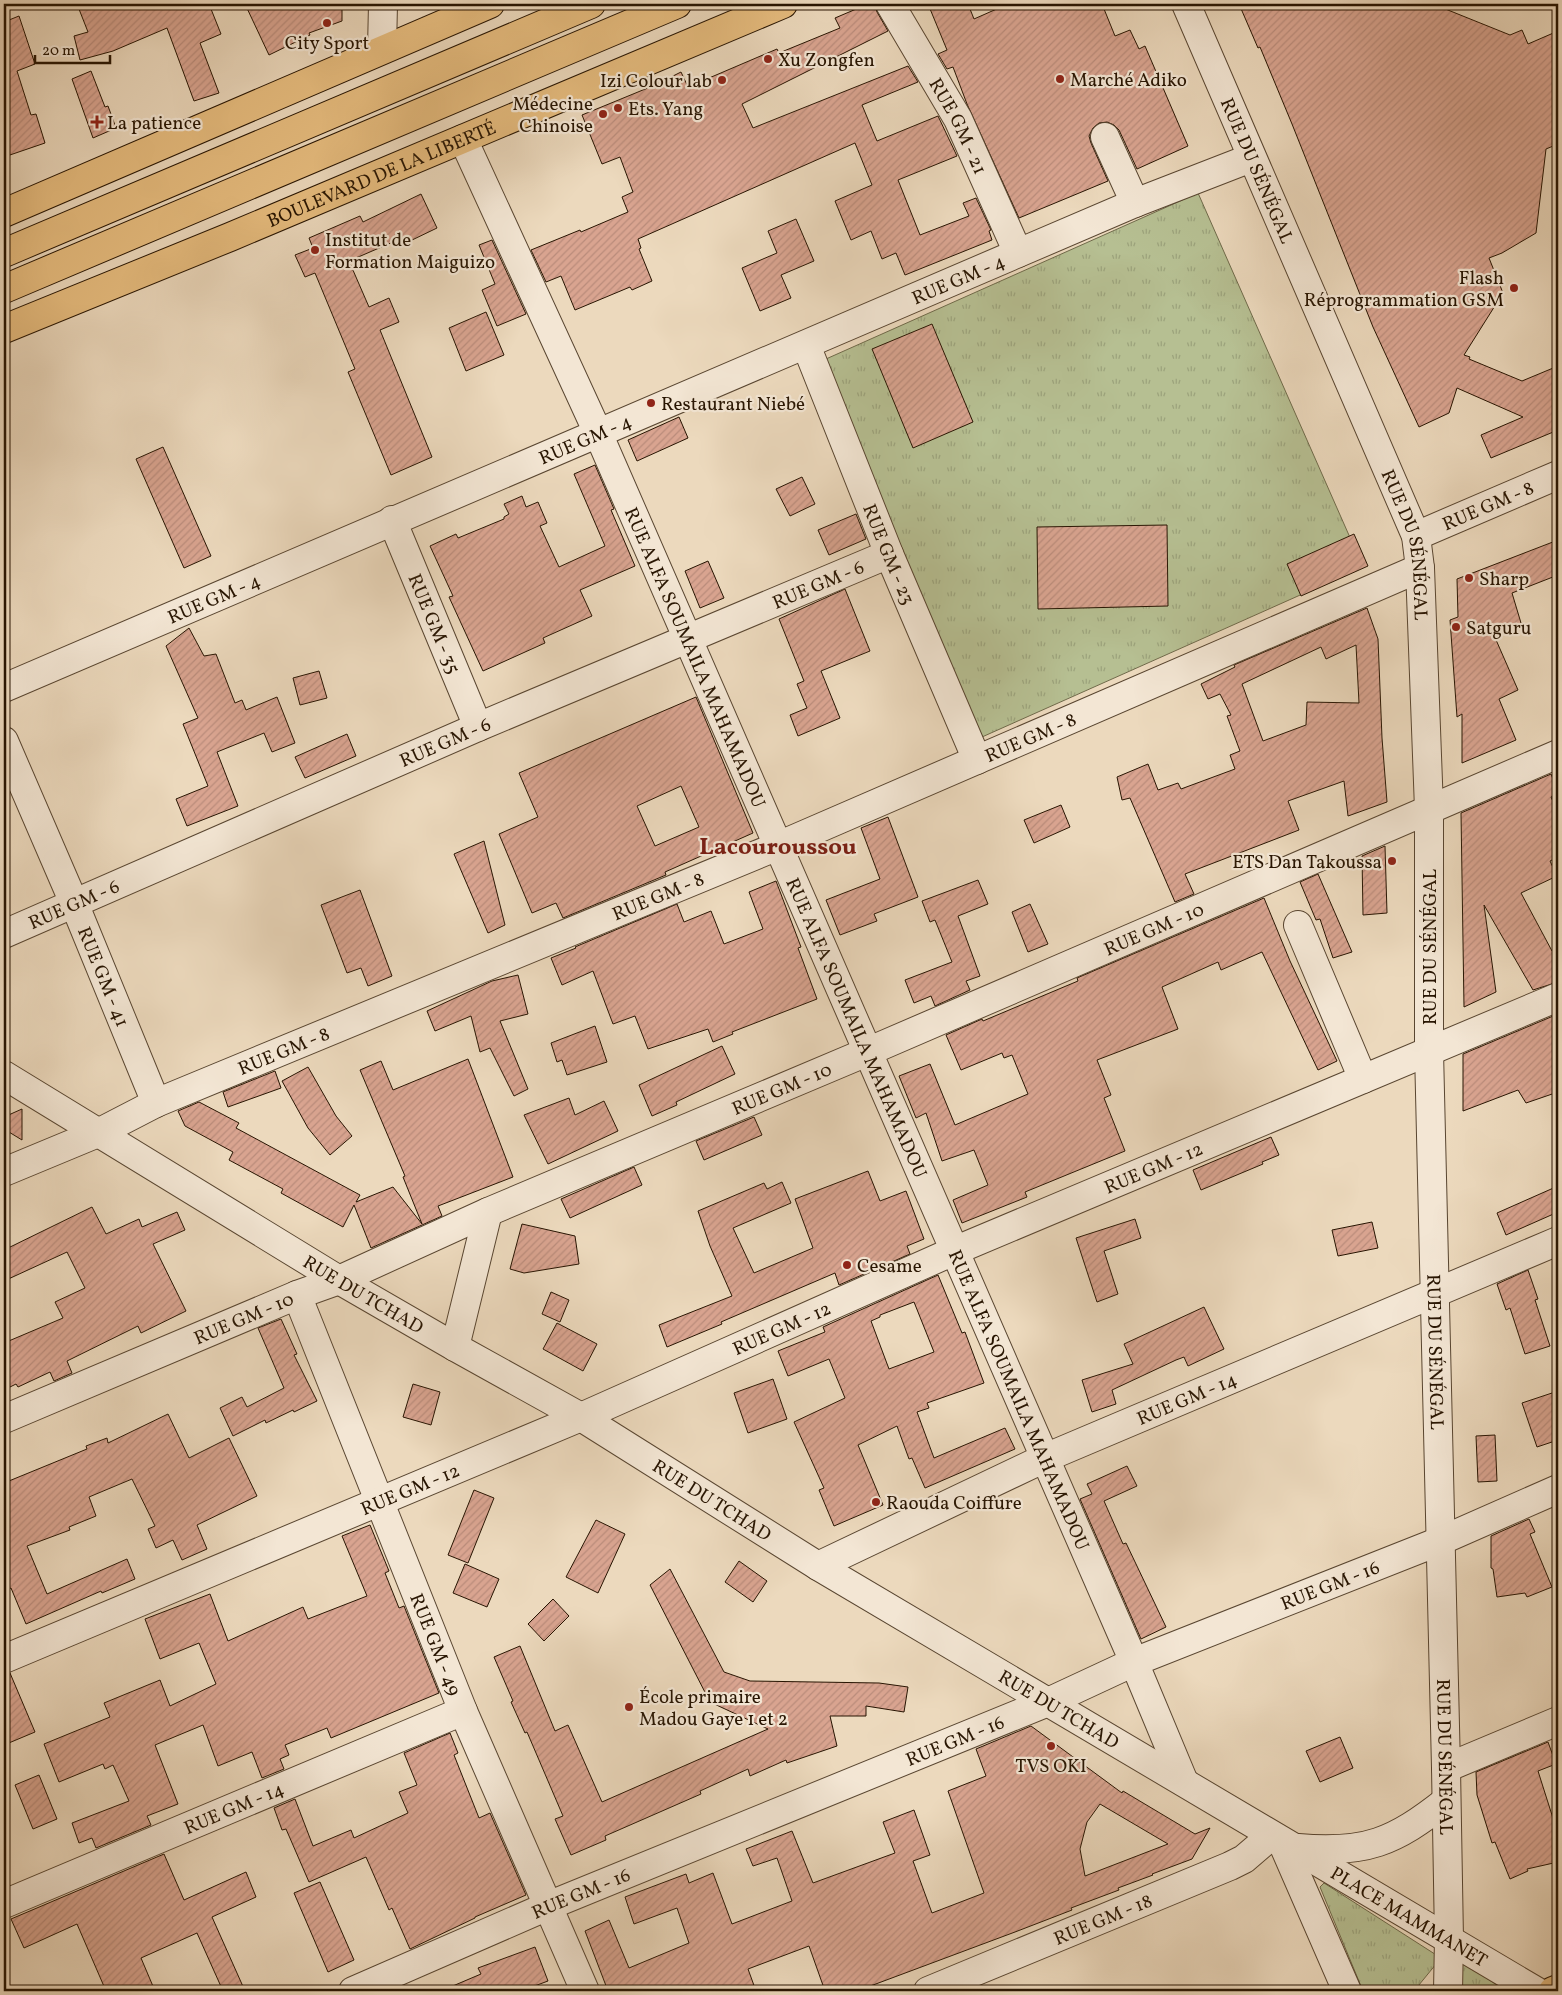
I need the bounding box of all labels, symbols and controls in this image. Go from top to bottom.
marker: City Sport [321,17,333,29]
place label: City Sport [285,31,370,57]
scale bar [35,32,110,64]
text: 20 m [42,41,75,62]
place label: Xu Zongfen [778,48,875,74]
marker: Xu Zongfen [762,53,774,65]
place label: Marché Adiko [1070,68,1187,94]
place label: Izi Colour lab [600,69,712,95]
marker: Marché Adiko [1054,73,1066,85]
marker: Izi Colour lab [716,74,728,86]
street label: RUE GM - 21 [922,74,992,179]
place label: Médecine Chinoise [512,92,593,140]
street label: RUE DU SÉNÉGAL [1213,94,1299,248]
place label: Ets. Yang [628,97,703,123]
marker: Ets. Yang [612,102,624,114]
marker: Médecine Chinoise [597,108,609,120]
place label: La patience [107,111,201,137]
street label: BOULEVARD DE LA LIBERTÉ [263,115,500,235]
marker: La patience [91,116,103,128]
place label: Institut de Formation Maiguizo [325,228,495,276]
marker: Institut de Formation Maiguizo [309,244,321,256]
street label: RUE GM - 4 [908,249,1009,312]
place label: Flash Réprogrammation GSM [1304,266,1504,314]
marker: Flash Réprogrammation GSM [1508,282,1520,294]
place label: Restaurant Niebé [661,392,805,418]
marker: Restaurant Niebé [645,397,657,409]
street label: RUE GM - 4 [535,409,636,472]
street label: RUE DU SÉNÉGAL [1374,466,1433,621]
street label: RUE GM - 8 [1439,476,1538,538]
street label: RUE GM - 23 [855,500,920,609]
street label: RUE ALFA SOUMAILA MAHAMADOU [617,504,771,812]
street label: RUE GM - 6 [769,555,868,617]
place label: Sharp [1479,567,1529,593]
street label: RUE GM - 4 [164,569,265,631]
street label: RUE GM - 35 [401,570,466,678]
marker: Sharp [1463,572,1475,584]
place label: Satguru [1466,616,1531,642]
marker: Satguru [1450,621,1462,633]
street label: RUE GM - 8 [981,707,1081,770]
street label: RUE GM - 6 [396,712,495,775]
district label: Lacouroussou [699,831,857,865]
place label: ETS Dan Takoussa [1232,850,1382,876]
marker: ETS Dan Takoussa [1386,855,1398,867]
street label: RUE GM - 8 [609,867,708,928]
street label: RUE DU SÉNÉGAL [1418,868,1444,1025]
street label: RUE GM - 6 [25,874,124,937]
street label: RUE ALFA SOUMAILA MAHAMADOU [778,874,932,1183]
street label: RUE GM - 10 [1100,897,1208,963]
street label: RUE GM - 41 [70,923,134,1031]
street label: RUE GM - 8 [234,1022,334,1083]
street label: RUE GM - 10 [728,1057,836,1123]
street label: RUE GM - 12 [1100,1137,1207,1201]
street label: RUE ALFA SOUMAILA MAHAMADOU [941,1246,1095,1555]
street label: RUE DU TCHAD [297,1250,428,1341]
place label: Cesame [857,1254,922,1280]
marker: Cesame [841,1259,853,1271]
street label: RUE DU SÉNÉGAL [1419,1273,1449,1431]
street label: RUE GM - 10 [190,1287,298,1352]
street label: RUE GM - 12 [729,1296,835,1363]
street label: RUE GM - 14 [1133,1367,1241,1433]
street label: RUE DU TCHAD [647,1454,776,1549]
street label: RUE GM - 12 [357,1458,464,1523]
place label: Raouda Coiffure [886,1491,1022,1517]
marker: Raouda Coiffure [870,1496,882,1508]
street label: RUE GM - 16 [1277,1555,1384,1618]
street label: RUE GM - 49 [402,1590,467,1700]
street label: RUE DU TCHAD [993,1665,1123,1756]
street label: RUE DU SÉNÉGAL [1429,1678,1458,1836]
place label: École primaire Madou Gaye 1 et 2 [639,1685,788,1733]
marker: École primaire Madou Gaye 1 et 2 [623,1701,635,1713]
street label: RUE GM - 16 [902,1710,1009,1774]
marker: TVS OKI [1045,1740,1057,1752]
place label: TVS OKI [1015,1754,1087,1780]
street label: RUE GM - 14 [180,1777,288,1842]
street label: PLACE MAMMANET [1325,1861,1492,1974]
street label: RUE GM - 16 [528,1863,635,1927]
street label: RUE GM - 18 [1050,1889,1157,1953]

